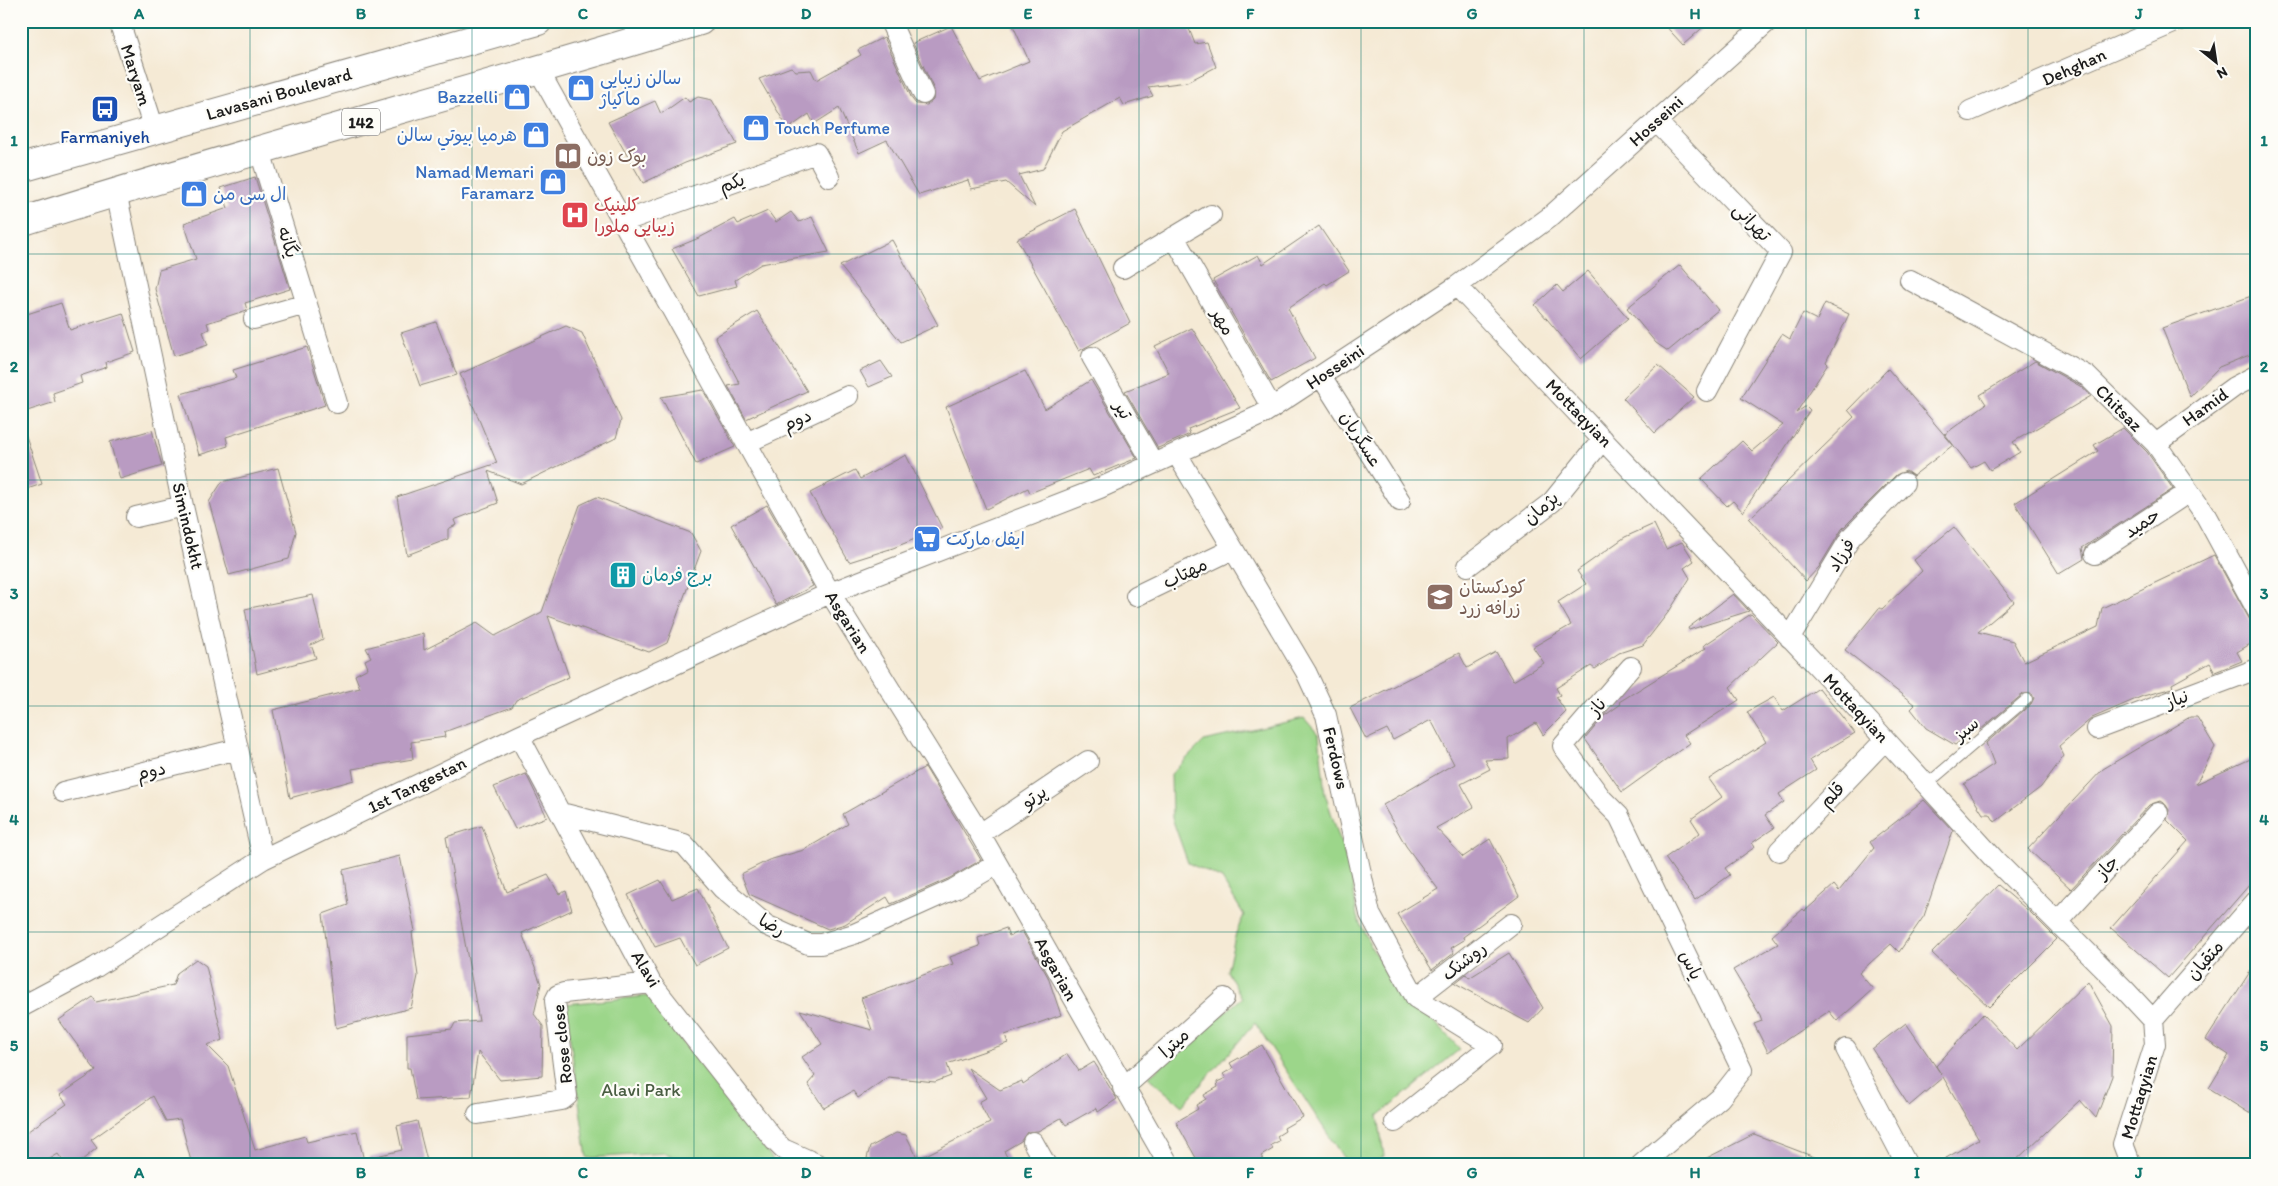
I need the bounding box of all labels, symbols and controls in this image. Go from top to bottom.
text: A [133,4,145,23]
text: B [356,4,367,23]
text: C [578,4,589,23]
text: D [801,4,812,23]
text: E [1024,4,1033,23]
text: F [1246,4,1255,23]
text: G [1466,4,1478,23]
text: H [1689,4,1701,23]
text: I [1914,4,1920,23]
text: J [2134,4,2143,23]
north arrow [2190,38,2240,88]
street label: Maryam [116,42,156,108]
street label: Dehghan [2038,43,2110,91]
street label: Lavasani Boulevard [204,63,354,125]
text: N [2214,63,2231,83]
place label: سالن زیبایی ماکیاژ [598,67,681,110]
shop icon: سالن زیبایی ماکیاژ [566,73,596,103]
shop icon: Bazzelli [502,82,532,112]
place label: Bazzelli [437,86,498,108]
street label: Hosseini [1624,91,1688,151]
bus stop icon: Farmaniyeh [90,94,120,124]
road number: 142 [342,108,380,136]
shop icon: Touch Perfume [741,113,771,143]
place label: Touch Perfume [775,117,890,139]
shop icon: هرميا بيوتي سالن [521,120,551,150]
place label: هرميا بيوتي سالن [397,124,517,151]
place label: Farmaniyeh [60,126,150,148]
text: 1 [10,131,18,150]
text: 1 [2260,131,2268,150]
library icon: بوک زون [553,141,583,171]
place label: بوک زون [587,145,647,167]
place label: Namad Memari Faramarz [415,161,535,204]
shop icon: Namad Memari Faramarz [538,167,568,197]
street label: یکم [716,168,749,201]
shop icon: ال سی من [179,179,209,209]
place label: ال سی من [213,183,286,205]
place label: کلینیک زیبایی ملورا [594,194,675,237]
street label: تهرانی [1728,198,1776,246]
hospital icon: کلینیک زیبایی ملورا [560,200,590,230]
street label: یگانه [273,224,303,260]
street label: مهر [1206,303,1239,339]
street label: Hosseini [1302,340,1368,394]
text: 2 [10,357,19,376]
text: 2 [2260,357,2269,376]
street label: Mottaqyian [1541,374,1617,452]
street label: Chitsaz [2091,380,2148,437]
street label: Hamid [2178,383,2232,431]
street label: تیر [1108,395,1137,424]
street label: دوم [779,404,816,439]
street label: عسگریان [1335,407,1387,471]
street label: Simindokht [167,481,209,572]
street label: پژمان [1519,487,1564,530]
street label: حمید [2120,503,2164,543]
supermarket icon: ایفل مارکت [912,524,942,554]
place label: ایفل مارکت [946,528,1025,550]
street label: فرزاد [1822,534,1860,576]
street label: مهتاب [1159,553,1211,593]
building icon: برج فرمان [608,560,638,590]
place label: برج فرمان [642,564,713,587]
place label: کودکستان زرافه زرد [1459,576,1526,619]
school or university icon: کودکستان زرافه زرد [1425,582,1455,612]
text: 3 [10,584,19,603]
text: 3 [2260,584,2269,603]
street label: Asgarian [820,587,876,657]
street label: Mottaqyian [1818,669,1894,747]
street label: نیاز [2161,685,2191,714]
street label: ناز [1582,693,1611,722]
street label: سبز [1947,712,1983,747]
street label: Ferdows [1318,725,1354,791]
street label: 1st Tangestan [364,752,470,818]
street label: دوم [134,757,169,788]
street label: قلم [1815,778,1851,814]
street label: پرتو [1016,781,1052,815]
text: 4 [9,810,19,829]
text: 4 [2259,810,2269,829]
street label: جاز [2089,851,2123,885]
street label: رضا [755,909,789,941]
street label: Asgarian [1030,933,1082,1005]
street label: متقیان [2182,936,2228,984]
street label: روشنک [1437,937,1491,985]
street label: Alavi [627,947,665,991]
street label: یاس [1674,947,1708,983]
street label: Rose close [547,1003,577,1085]
street label: میترا [1154,1024,1194,1062]
text: 5 [10,1036,19,1055]
text: 5 [2260,1036,2269,1055]
street label: Mottaqyian [2116,1052,2162,1142]
park label: Alavi Park [601,1079,681,1101]
text: A [133,1163,145,1182]
text: B [356,1163,367,1182]
text: C [578,1163,589,1182]
text: D [801,1163,812,1182]
text: E [1024,1163,1033,1182]
text: F [1246,1163,1255,1182]
text: G [1466,1163,1478,1182]
text: H [1689,1163,1701,1182]
text: I [1914,1163,1920,1182]
text: J [2134,1163,2143,1182]

